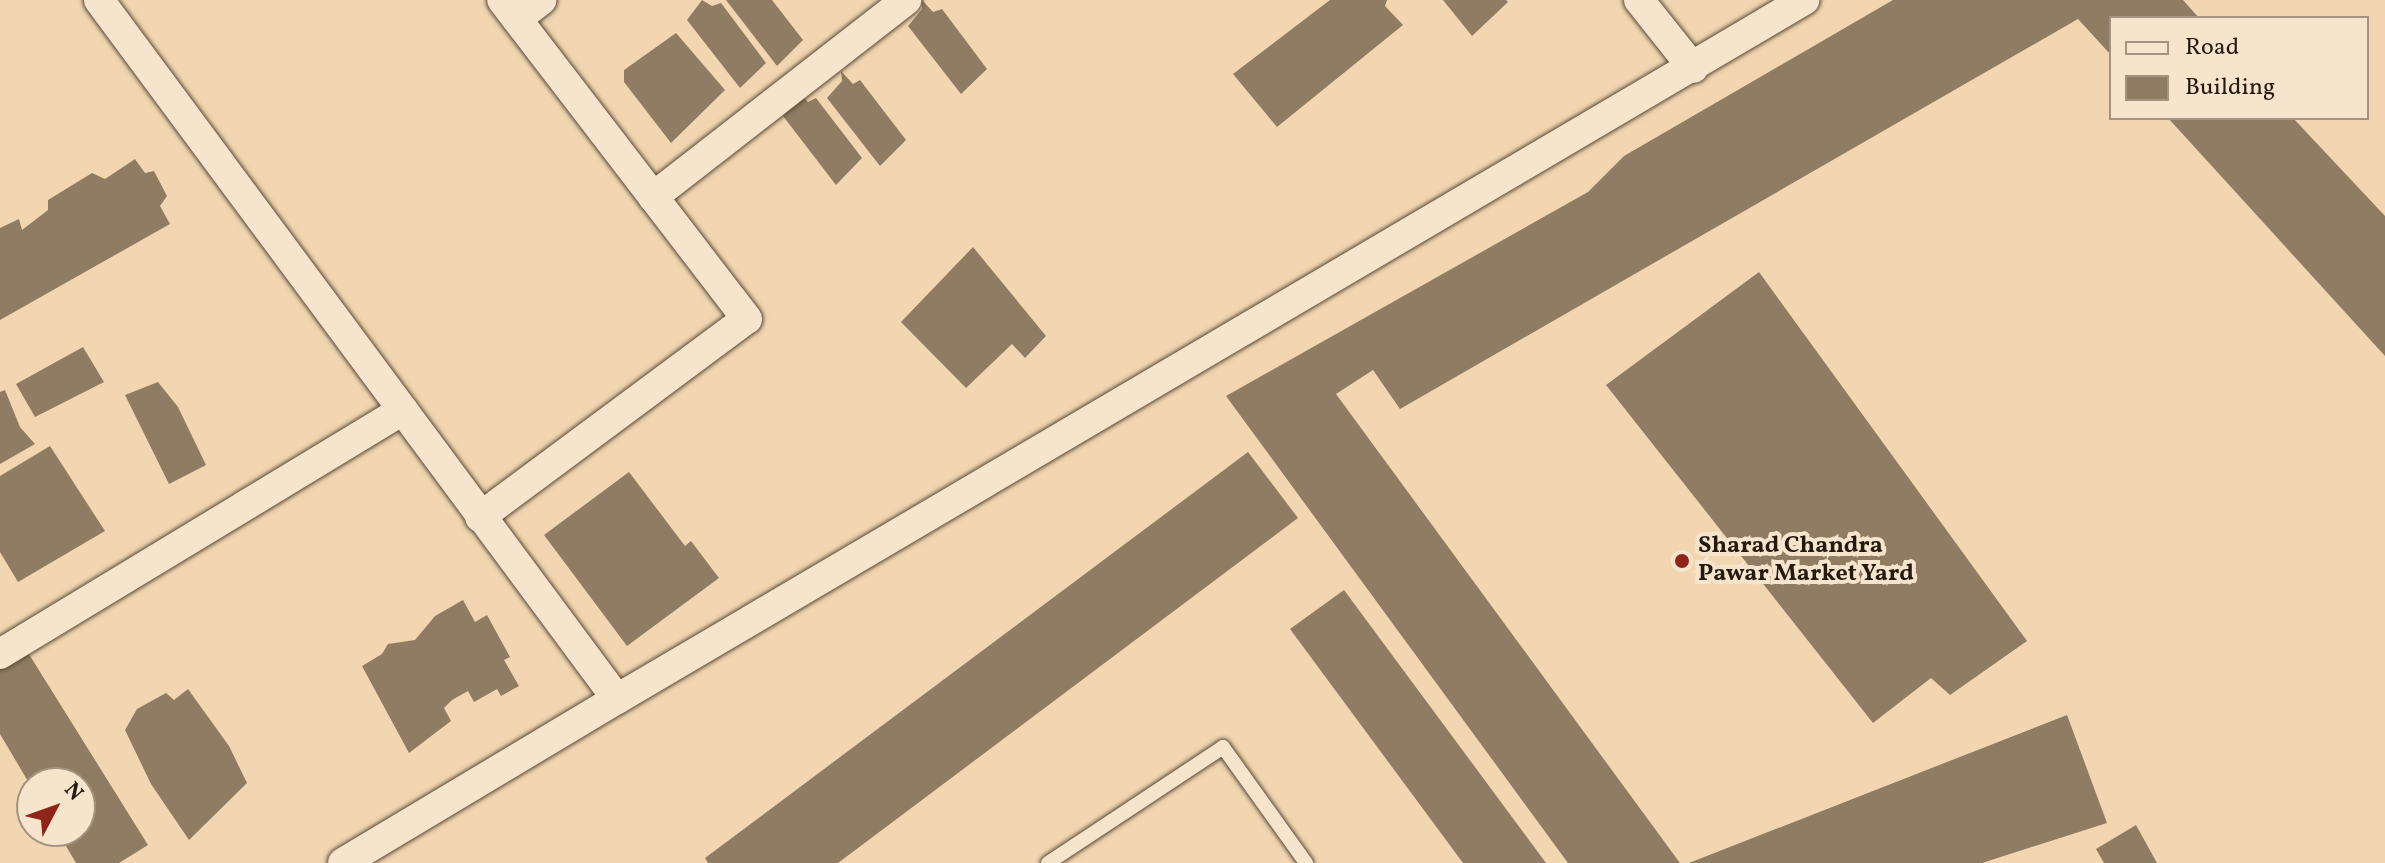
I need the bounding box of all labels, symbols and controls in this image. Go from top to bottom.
legend [2109,16,2369,120]
text: Road [2185,31,2239,65]
text: Building [2185,71,2275,105]
place label: Sharad Chandra Pawar Market Yard [1698,533,1914,589]
marker: Sharad Chandra Pawar Market Yard [1673,552,1691,570]
north arrow [16,767,96,847]
text: N [56,776,90,808]

